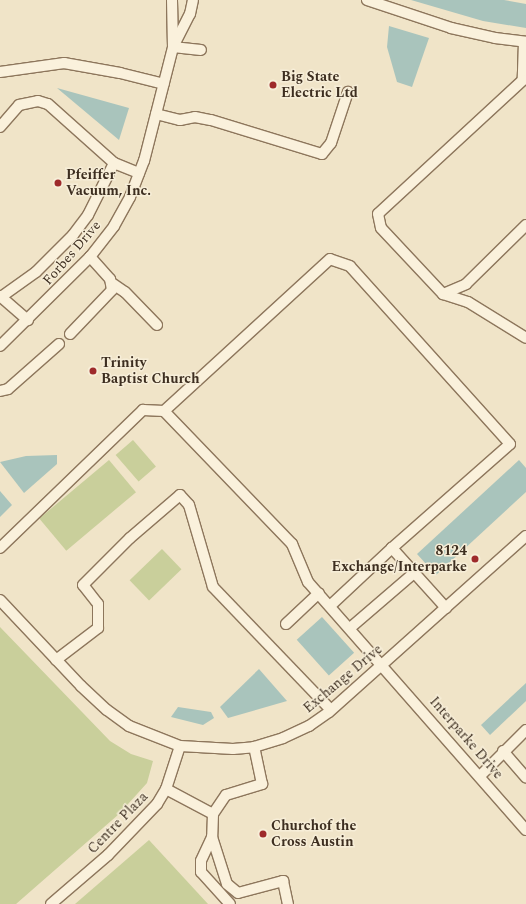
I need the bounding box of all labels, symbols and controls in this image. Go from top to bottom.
place label: Big State Electric Ltd [281,69,358,102]
marker: Big State Electric Ltd [268,80,278,90]
place label: Pfeiffer Vacuum, Inc. [66,167,151,200]
marker: Pfeiffer Vacuum, Inc. [53,178,63,188]
street label: Forbes Drive [39,217,105,289]
place label: Trinity Baptist Church [101,355,200,388]
marker: Trinity Baptist Church [88,366,98,376]
place label: 8124 Exchange/Interparke [332,543,467,576]
marker: 8124 Exchange/Interparke [470,554,480,564]
street label: Exchange Drive [300,641,386,717]
street label: Interparke Drive [426,693,506,783]
street label: Centre Plaza [84,789,152,857]
place label: Churchof the Cross Austin [271,818,356,850]
marker: Churchof the Cross Austin [258,829,268,839]

